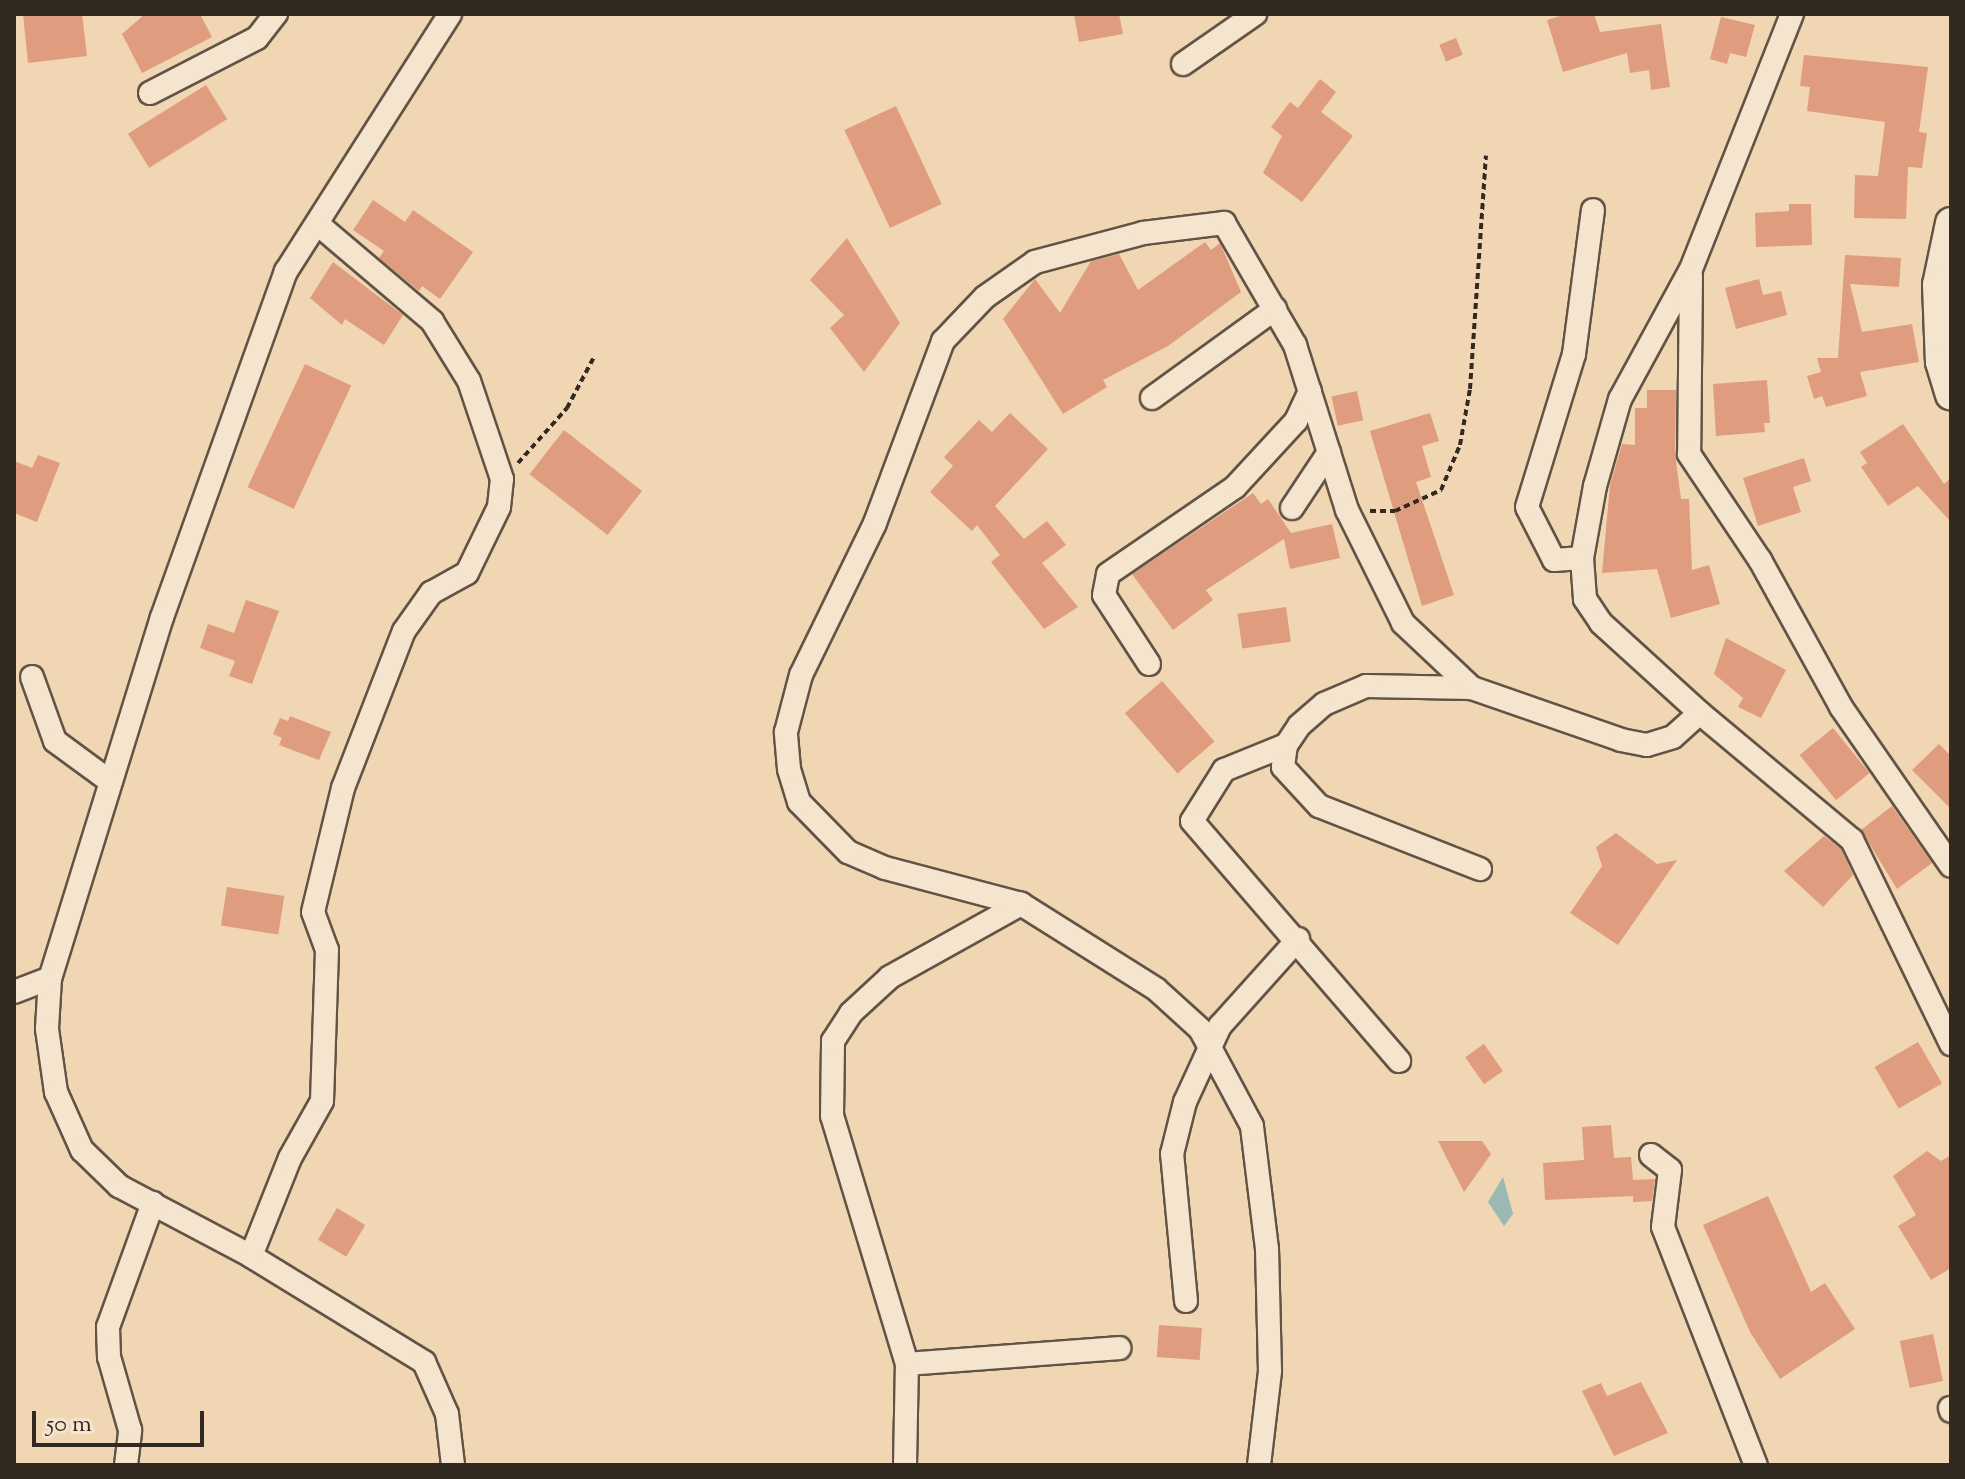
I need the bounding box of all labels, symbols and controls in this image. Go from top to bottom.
scale bar [36,1395,208,1445]
text: 50 m [46,1408,92,1442]

